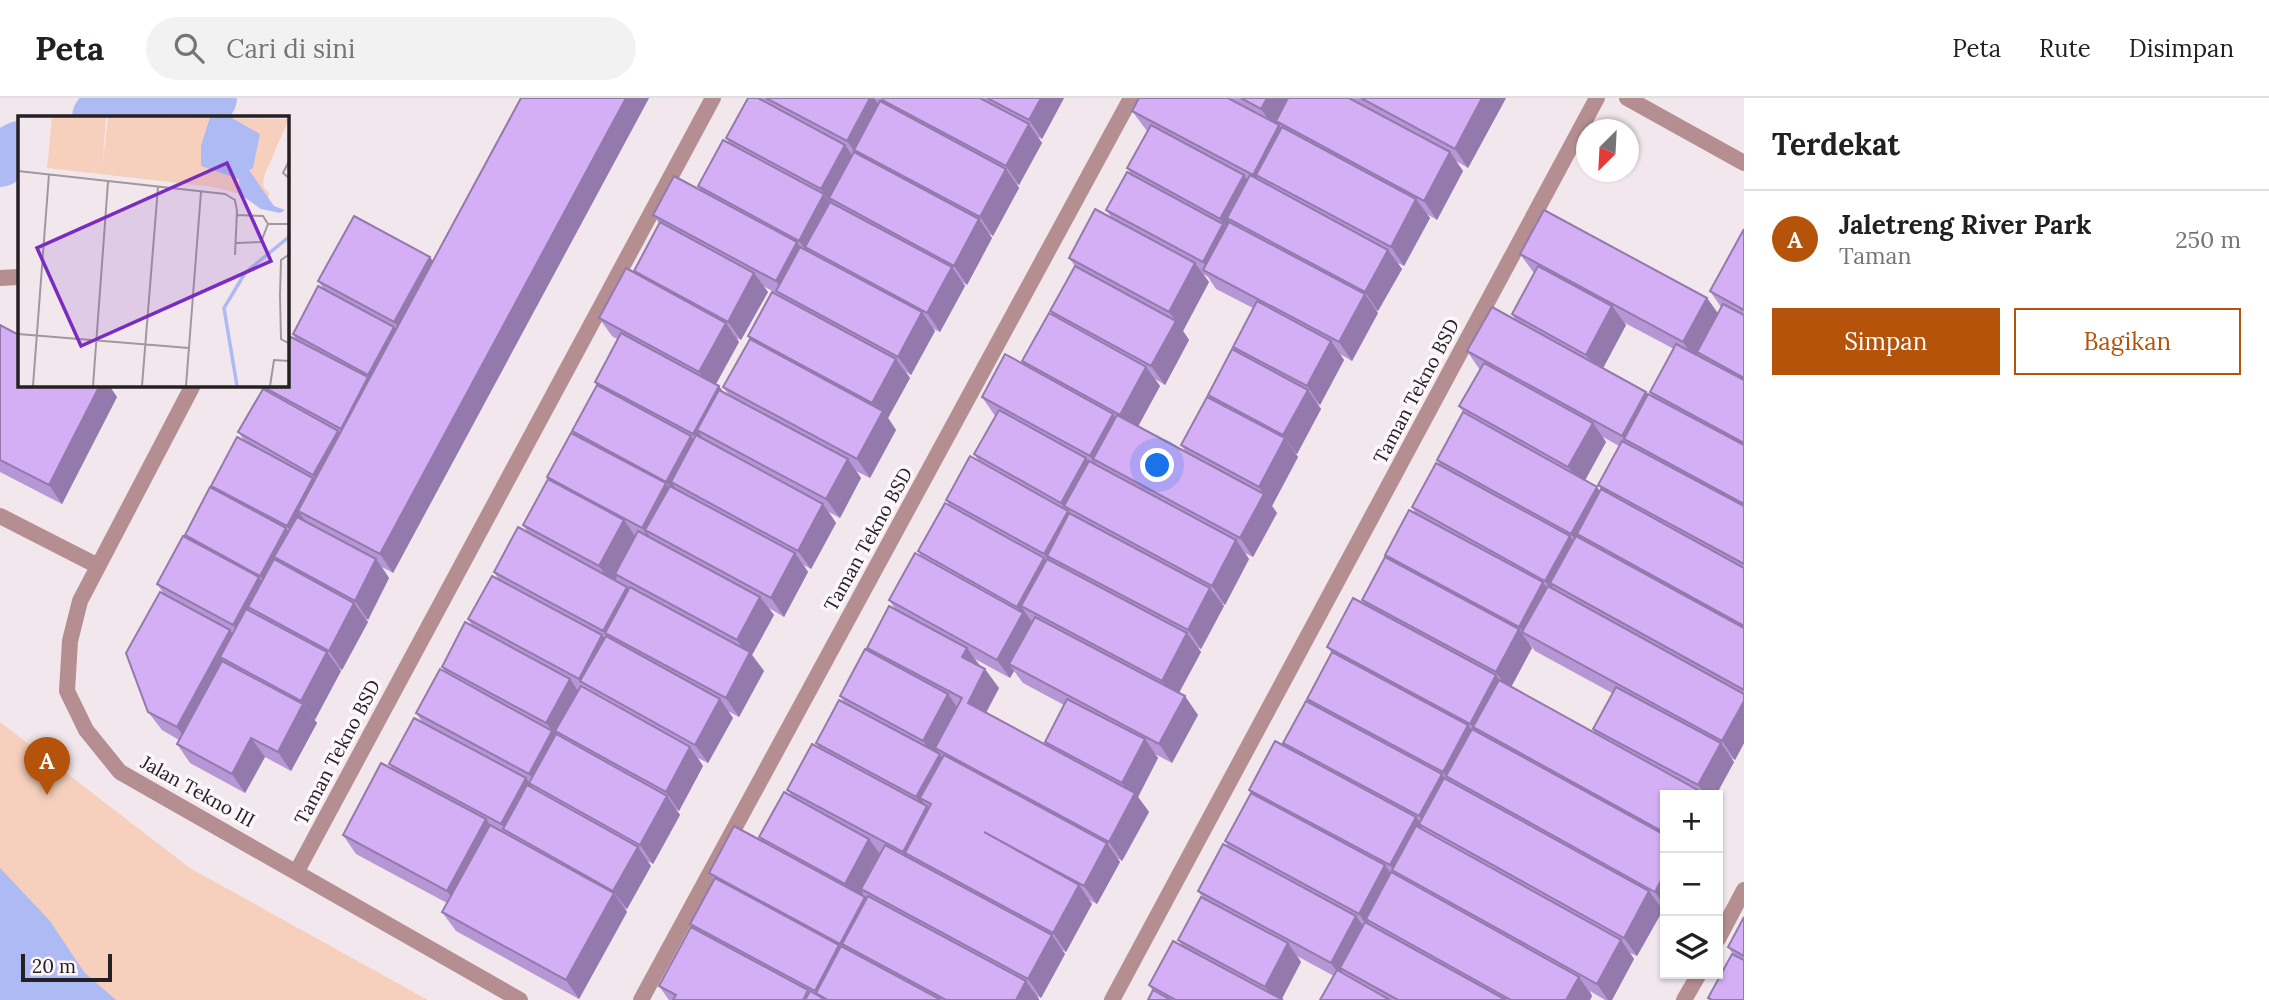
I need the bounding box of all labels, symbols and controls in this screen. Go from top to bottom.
search box [146,17,636,80]
text: Peta [35,27,104,69]
icon: search [170,29,208,67]
text: Cari di sini [226,32,355,65]
text: Peta [1952,33,2001,64]
text: Rute [2039,33,2091,64]
text: Disimpan [2129,33,2234,64]
inset map [18,116,289,387]
north arrow [1576,119,1639,182]
text: Terdekat [1772,125,1900,163]
text: Jaletreng River Park [1839,208,2091,241]
text: A [1787,225,1803,254]
text: 250 m [2175,225,2241,254]
text: Taman [1839,241,1911,270]
button: Simpan [1772,308,2000,375]
button: Bagikan [2014,308,2241,375]
street label: Taman Tekno BSD [1368,314,1464,468]
your location [1140,448,1174,482]
street label: Taman Tekno BSD [818,463,918,615]
street label: Taman Tekno BSD [289,675,385,829]
pin: A [24,737,70,795]
street label: Jalan Tekno III [136,749,259,832]
map controls [1660,790,1723,979]
button: + [1660,790,1723,853]
button: − [1660,853,1723,916]
button: layers [1660,916,1723,979]
scale bar [21,951,112,983]
text: 20 m [32,954,76,978]

